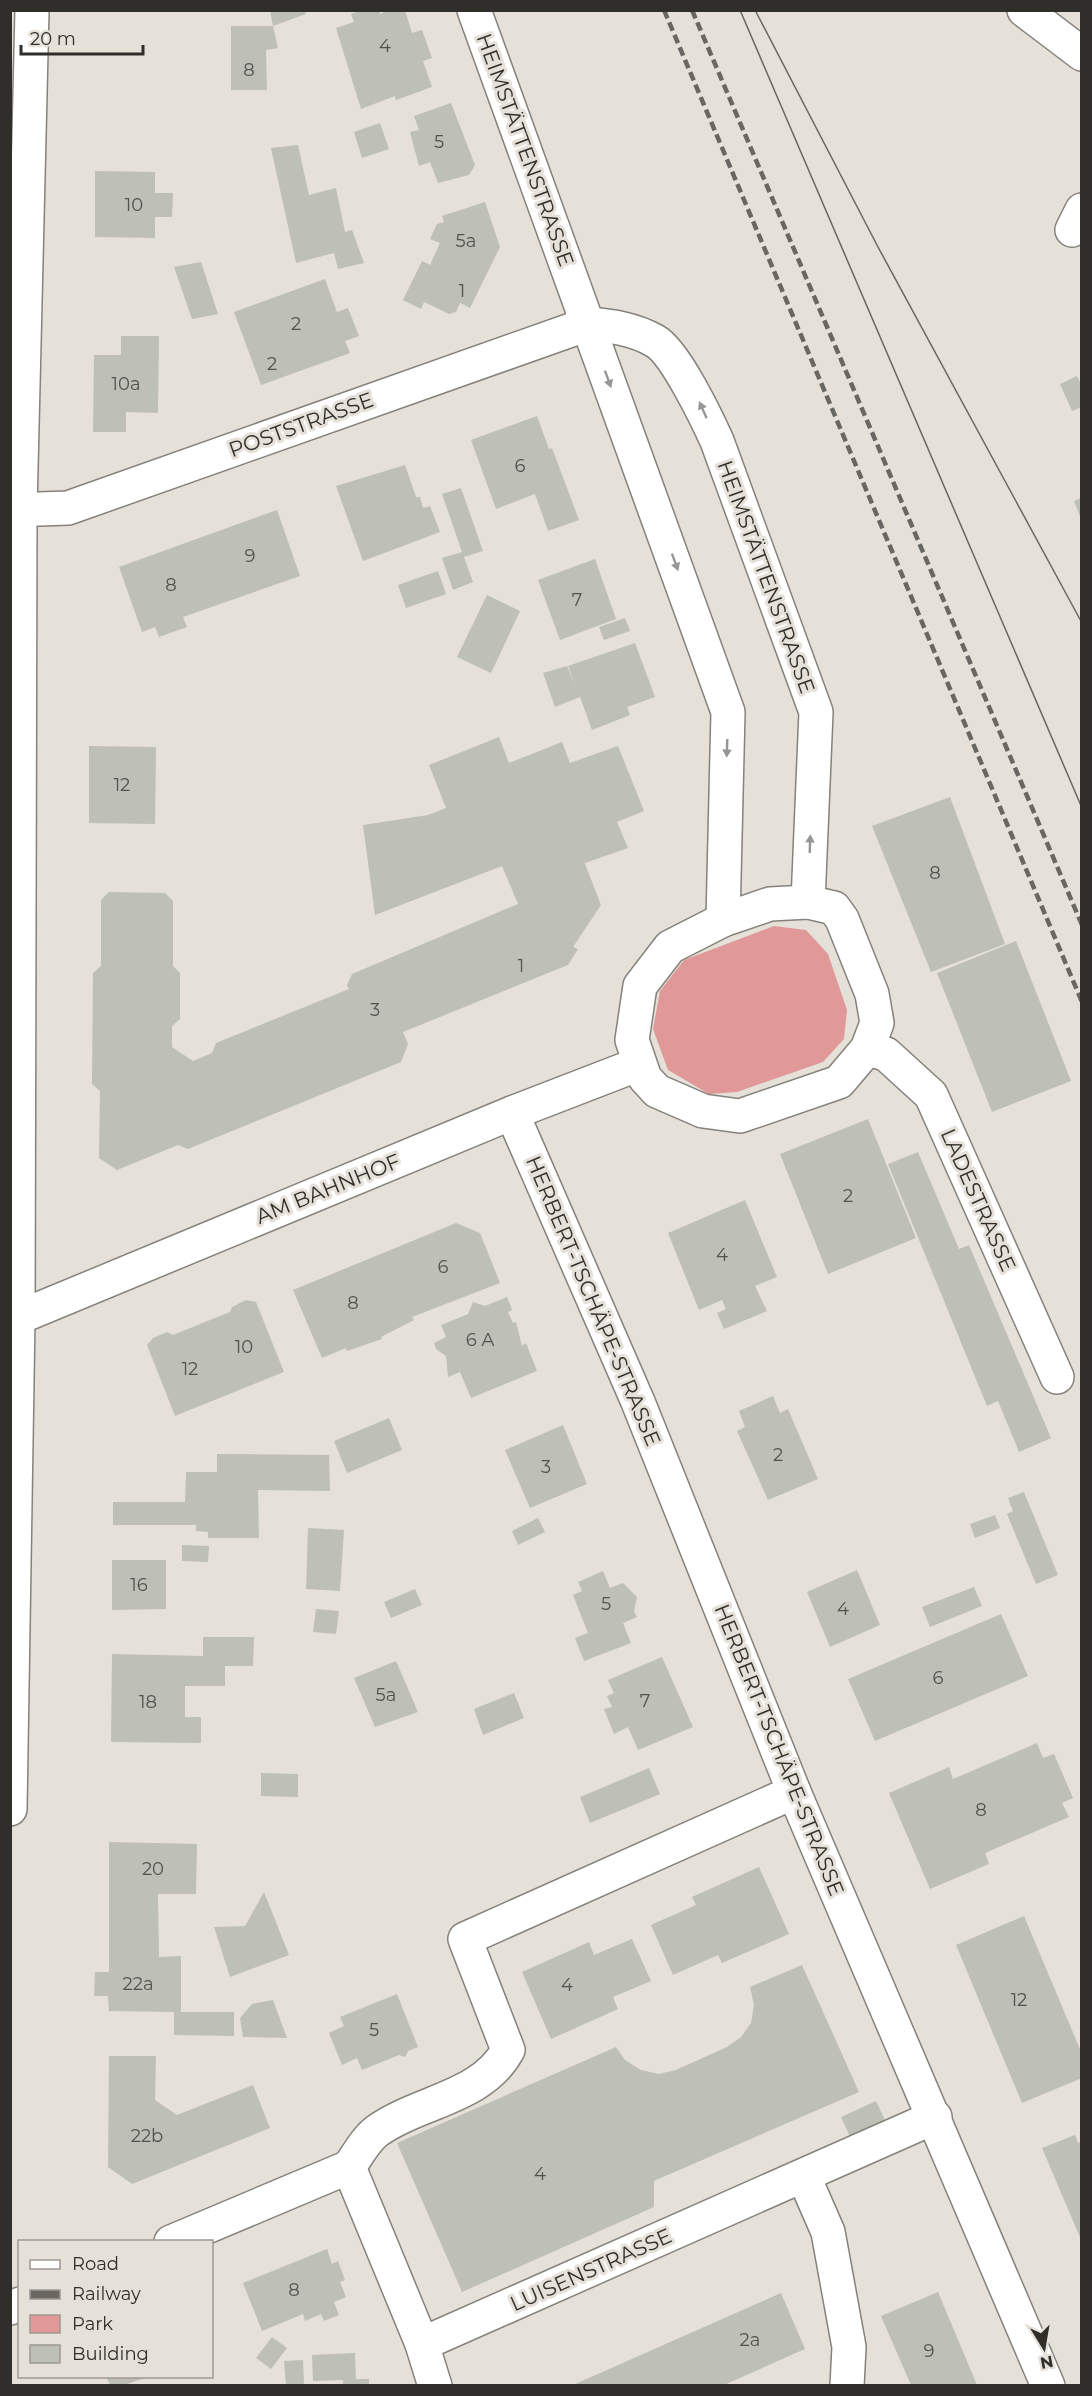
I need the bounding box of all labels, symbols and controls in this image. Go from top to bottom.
scale bar [21,18,142,56]
text: 20 m [30,28,76,50]
street label: HEIMSTÄTTENSTRASSE [472,30,579,270]
house number: 4 [379,35,391,57]
house number: 8 [243,59,255,81]
house number: 5 [434,131,444,153]
house number: 10 [125,194,143,216]
house number: 5a [456,230,476,252]
house number: 1 [459,280,465,302]
house number: 2 [291,313,301,335]
house number: 2 [267,353,277,375]
one-way arrow [603,370,613,388]
house number: 10a [111,373,141,395]
street label: POSTSTRASSE [225,387,377,462]
one-way arrow [698,400,708,418]
house number: 6 [515,455,526,477]
street label: HEIMSTÄTTENSTRASSE [713,457,820,697]
house number: 9 [245,545,256,567]
one-way arrow [670,553,680,571]
house number: 8 [165,574,177,596]
house number: 7 [572,589,582,611]
one-way arrow [722,738,731,757]
house number: 12 [114,774,130,796]
one-way arrow [806,834,815,853]
house number: 8 [929,862,941,884]
house number: 1 [518,955,524,977]
house number: 3 [370,999,380,1021]
street label: LADESTRASSE [936,1125,1021,1275]
street label: AM BAHNHOF [252,1148,404,1229]
street label: HERBERT-TSCHÄPE-STRASSE [521,1152,666,1450]
house number: 2 [843,1185,853,1207]
house number: 4 [716,1244,728,1266]
house number: 6 [438,1256,449,1278]
house number: 8 [347,1292,359,1314]
house number: 6 A [466,1329,494,1351]
house number: 10 [235,1336,253,1358]
house number: 12 [182,1358,198,1380]
house number: 2 [773,1444,783,1466]
house number: 3 [541,1456,551,1478]
house number: 16 [130,1574,148,1596]
house number: 5 [601,1593,611,1615]
house number: 4 [837,1598,849,1620]
street label: HERBERT-TSCHÄPE-STRASSE [709,1600,850,1899]
house number: 6 [933,1667,944,1689]
house number: 5a [376,1684,396,1706]
house number: 7 [640,1690,650,1712]
house number: 18 [139,1691,157,1713]
house number: 8 [975,1799,987,1821]
house number: 20 [142,1858,164,1880]
house number: 22a [122,1973,154,1995]
house number: 4 [561,1974,573,1996]
house number: 12 [1011,1989,1027,2011]
house number: 5 [369,2019,379,2041]
house number: 22b [131,2125,163,2147]
house number: 4 [534,2163,546,2185]
street label: LUISENSTRASSE [506,2223,675,2316]
legend [18,2240,213,2378]
text: Road [72,2253,119,2275]
house number: 8 [288,2279,300,2301]
text: Railway [72,2283,141,2305]
text: Park [72,2313,113,2335]
north arrow [1014,2318,1074,2378]
house number: 2a [740,2329,760,2351]
house number: 9 [924,2340,935,2362]
text: Building [72,2343,149,2365]
text: N [1039,2352,1055,2373]

